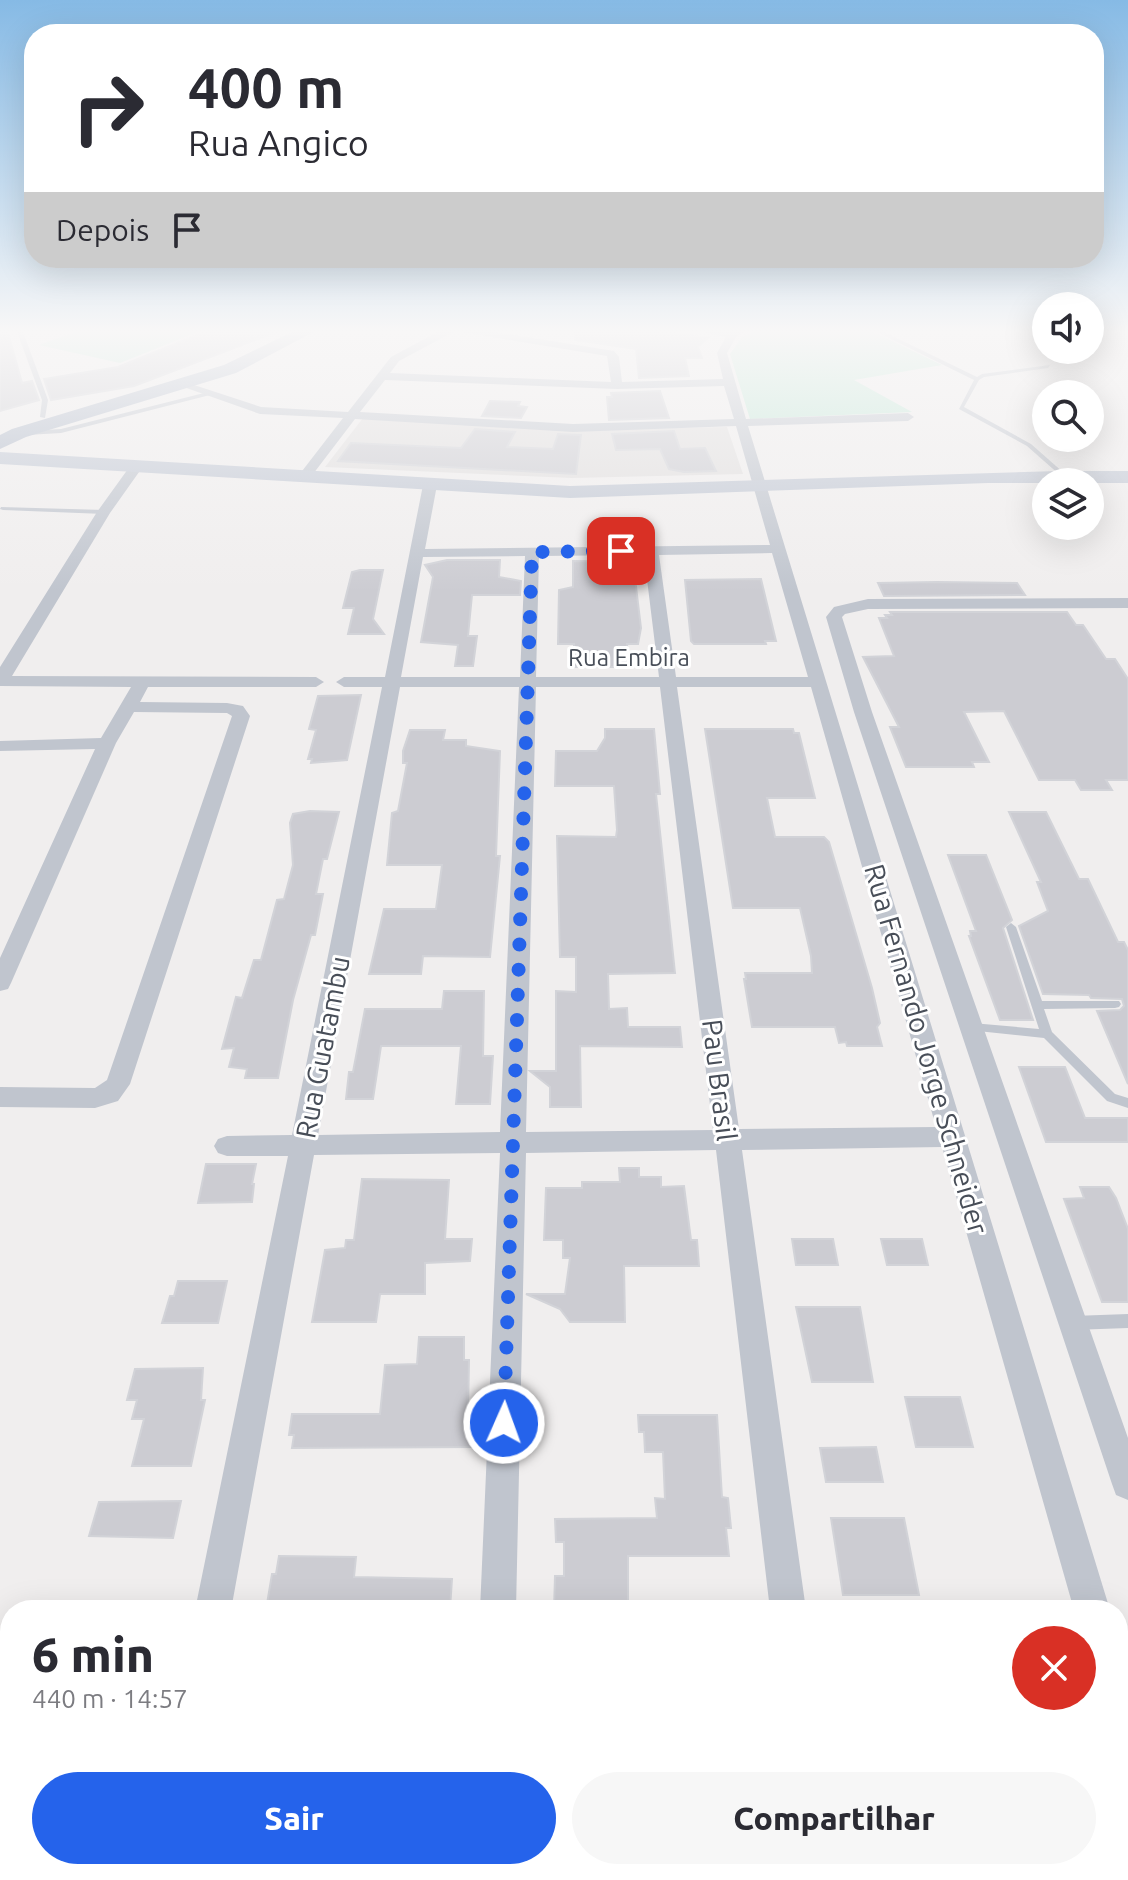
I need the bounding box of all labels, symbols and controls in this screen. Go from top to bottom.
icon: right [56,56,160,160]
text: 400 m [188,56,344,119]
text: Rua Angico [188,122,369,163]
icon: arrive [165,208,209,252]
text: Depois [56,213,149,247]
map controls [1032,292,1104,540]
button: sound [1032,292,1104,364]
button: search [1032,380,1104,452]
button: layers [1032,468,1104,540]
pin [587,517,655,585]
icon: arrive [599,529,643,573]
street label: Rua Embira [568,644,690,671]
street label: Rua Fernando Jorge Schneider [859,860,995,1238]
street label: Rua Guatambu [289,953,355,1141]
street label: Pau Brasil [697,1017,743,1143]
position arrow [462,1381,546,1465]
button: close [1012,1626,1096,1710]
text: 6 min [32,1627,154,1681]
text: 440 m · 14:57 [32,1684,188,1713]
button: Sair [32,1772,556,1864]
button: Compartilhar [572,1772,1096,1864]

